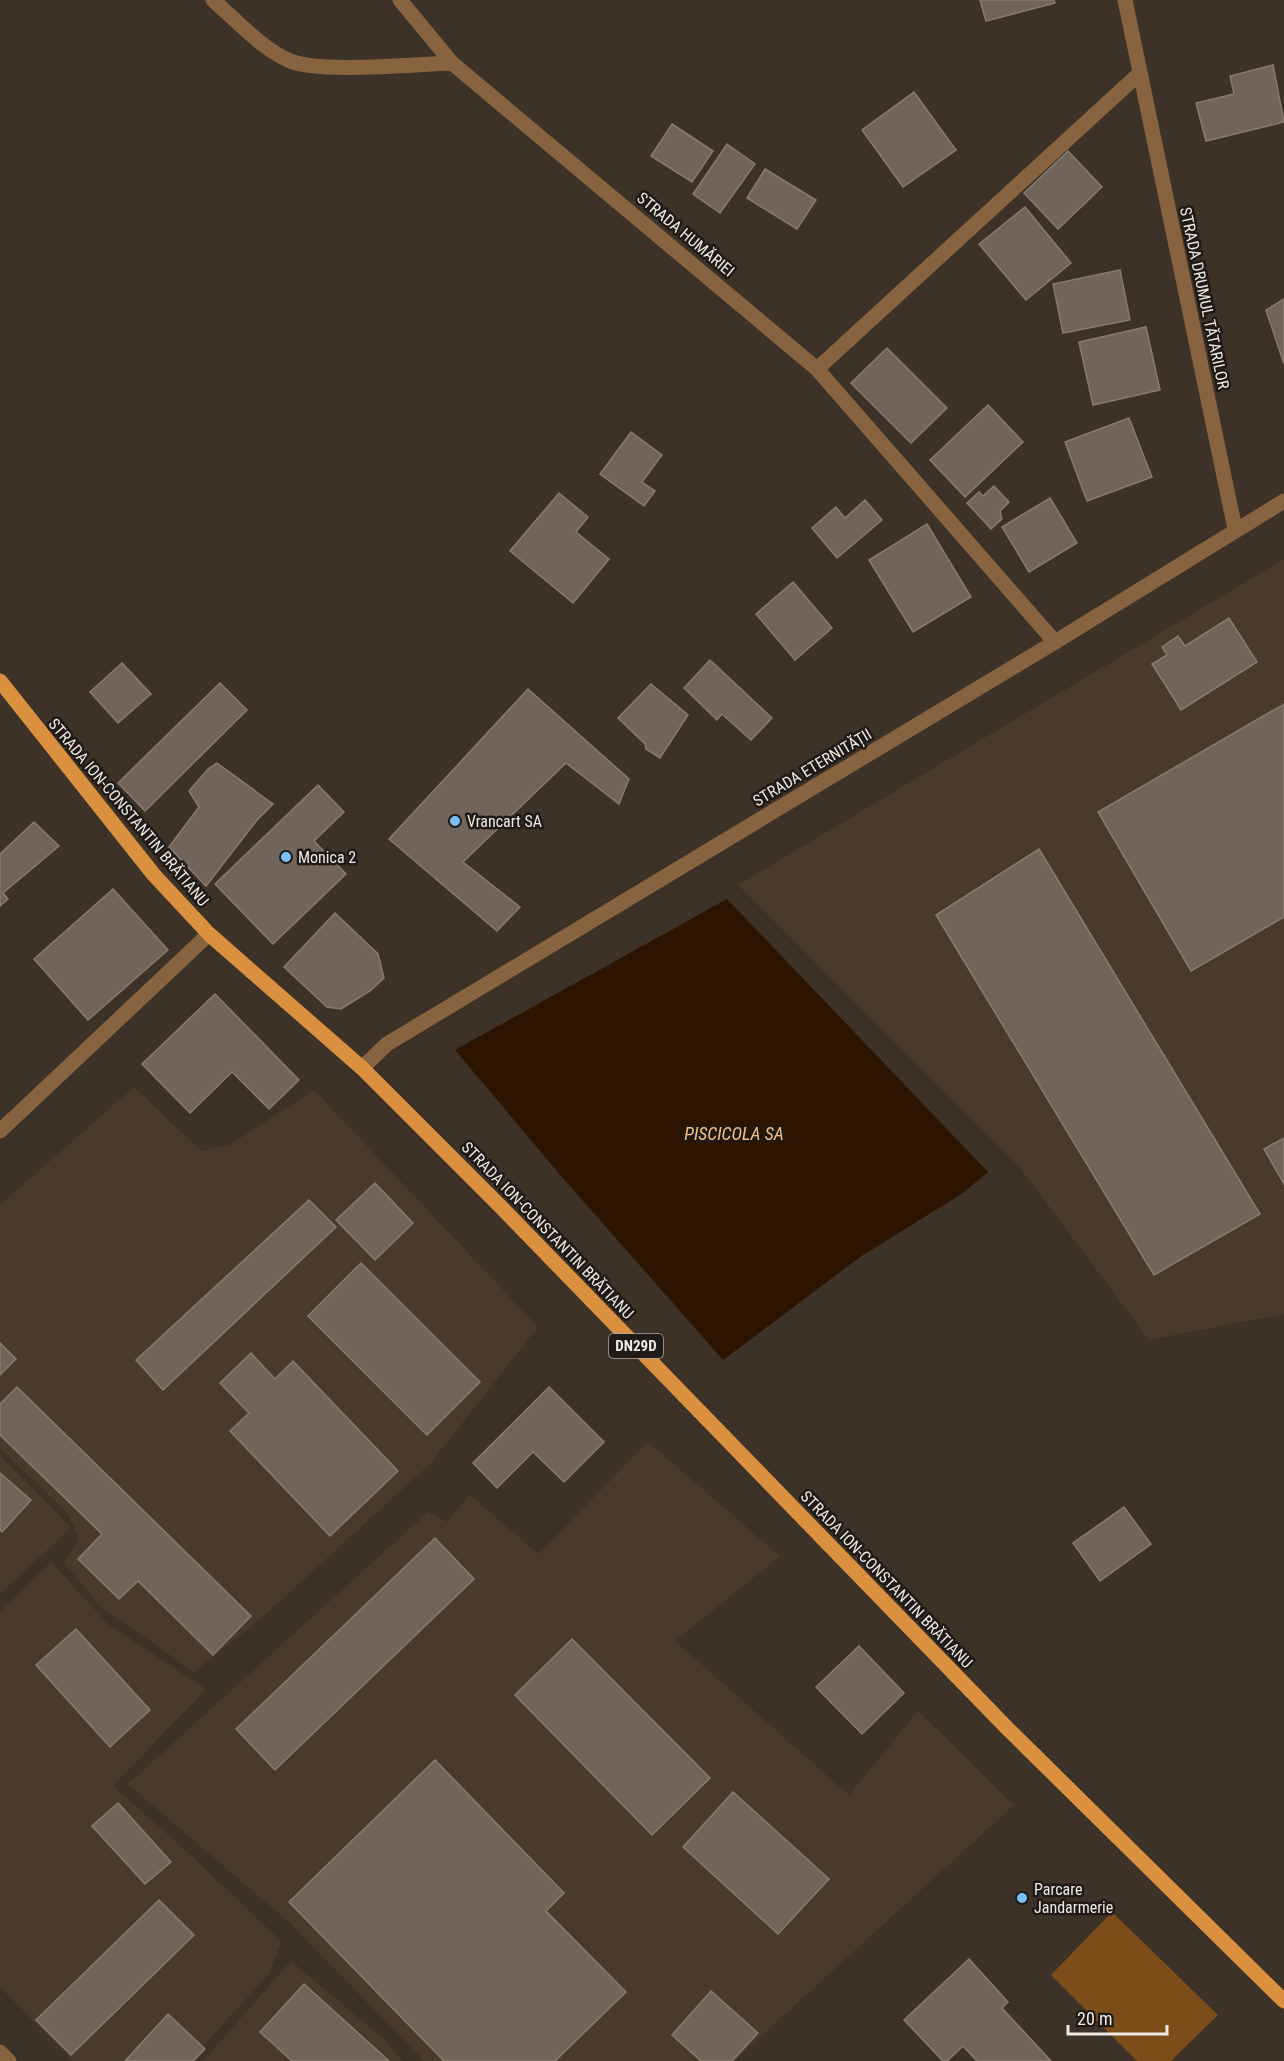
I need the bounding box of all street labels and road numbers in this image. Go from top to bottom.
street label: STRADA HUMĂRIEI [633,188,738,281]
street label: STRADA DRUMUL TĂTARILOR [1176,205,1233,391]
street label: STRADA ION-CONSTANTIN BRĂTIANU [44,715,213,910]
street label: STRADA ETERNITĂȚII [749,725,876,811]
street label: STRADA ION-CONSTANTIN BRĂTIANU [458,1138,638,1323]
road number: DN29D [609,1334,663,1358]
street label: STRADA ION-CONSTANTIN BRĂTIANU [797,1487,977,1672]

